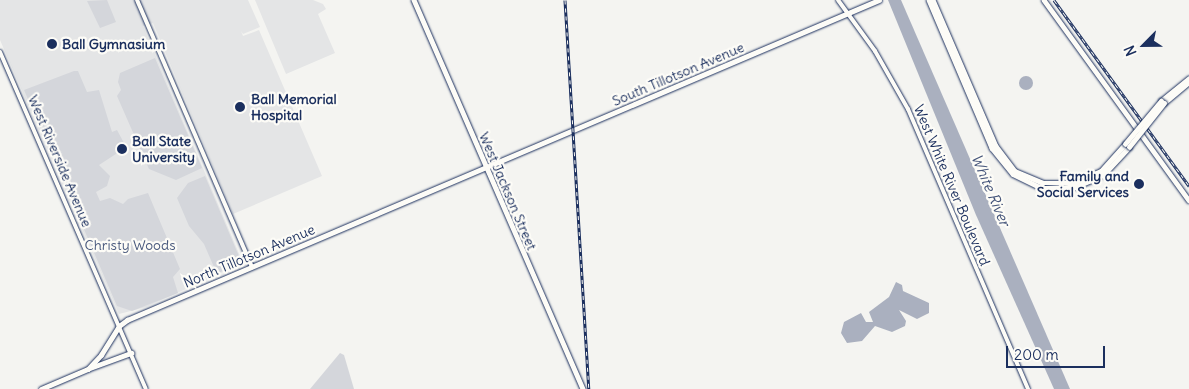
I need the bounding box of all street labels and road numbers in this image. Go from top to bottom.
street label: South Tillotson Avenue [609,39,747,109]
street label: West Riverside Avenue [25,92,95,230]
street label: West White River Boulevard [910,102,994,268]
street label: West Jackson Street [476,130,540,252]
street label: North Tillotson Avenue [181,221,317,291]

